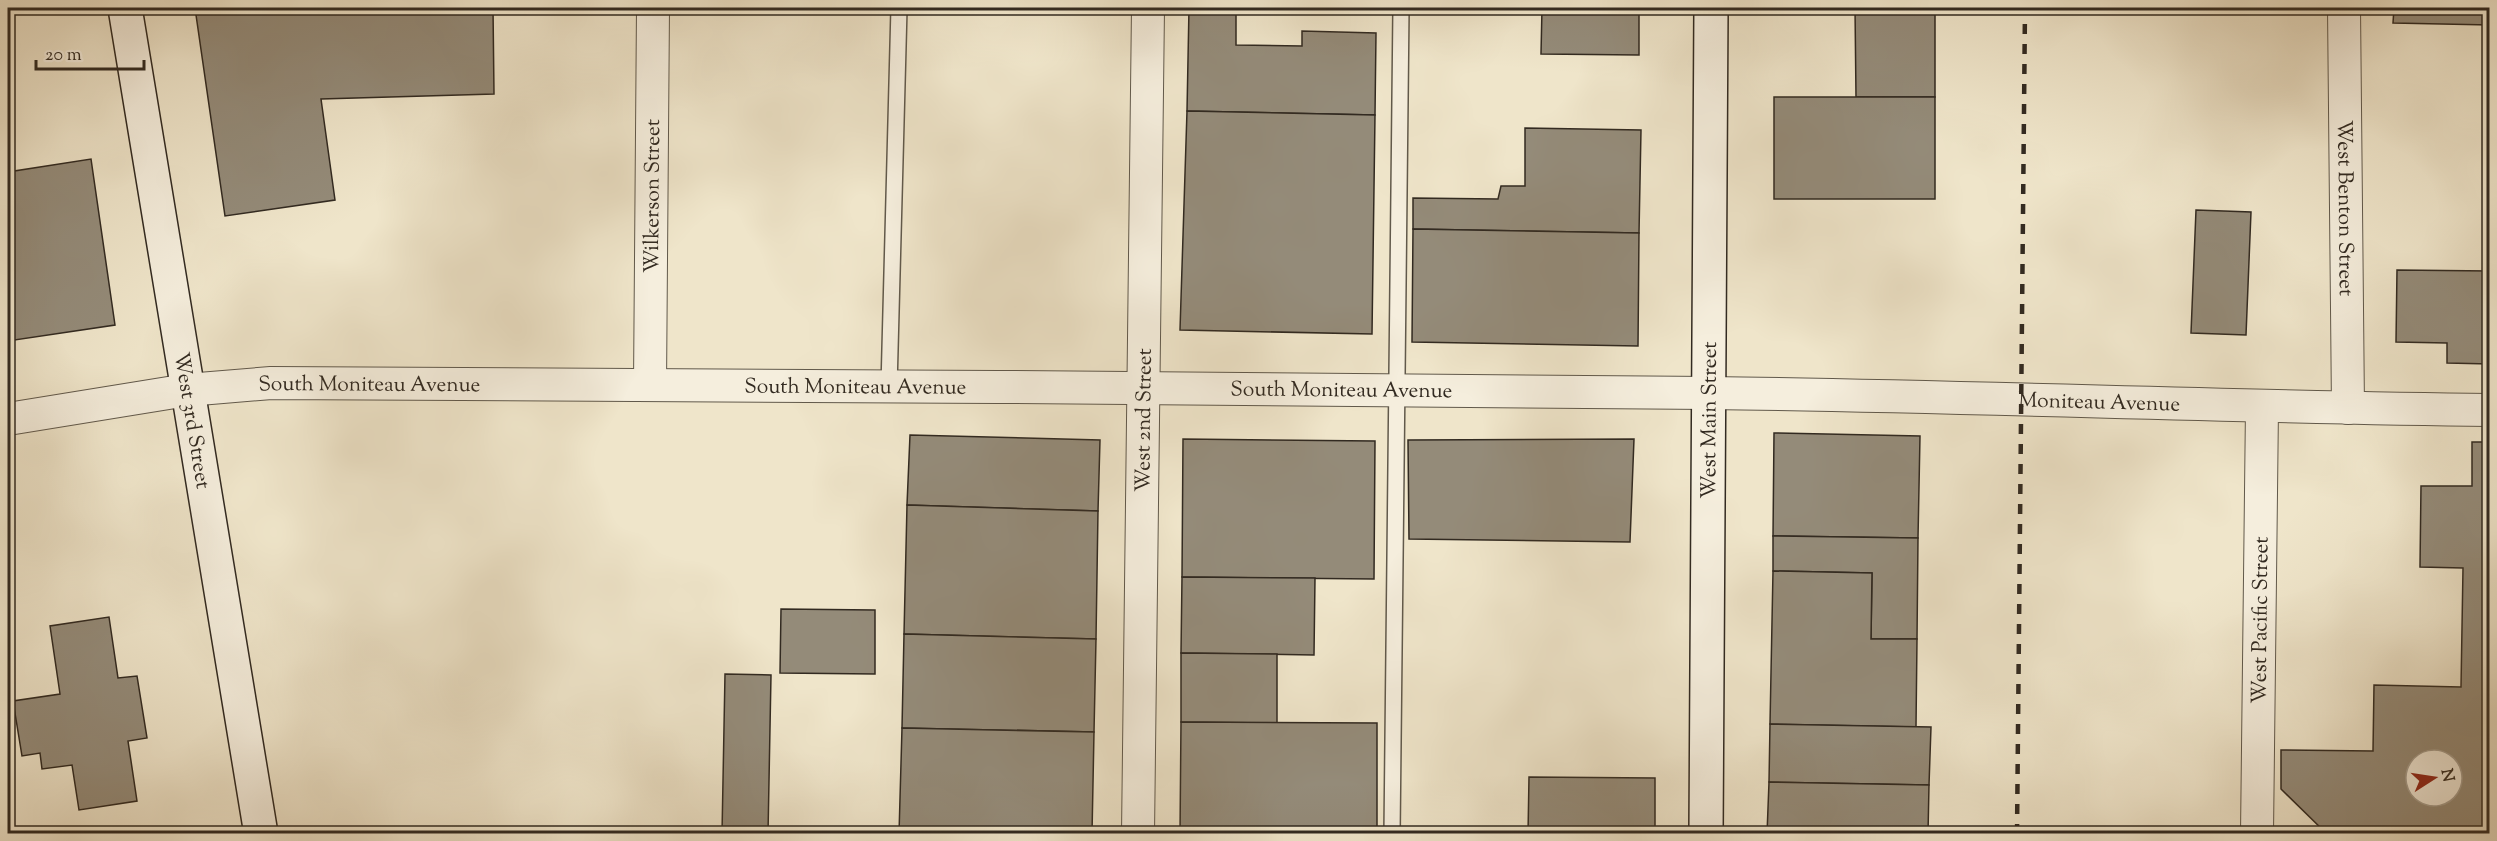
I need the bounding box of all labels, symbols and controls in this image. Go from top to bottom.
scale bar [36,33,144,71]
text: 20 m [45,43,82,69]
street label: Wilkerson Street [638,119,669,273]
street label: West Benton Street [2328,120,2360,296]
street label: West Main Street [1695,341,1726,499]
street label: West 2nd Street [1129,348,1161,492]
street label: West 3rd Street [165,350,217,491]
street label: South Moniteau Avenue [257,370,480,401]
street label: South Moniteau Avenue [744,373,966,404]
street label: South Moniteau Avenue [1230,375,1453,407]
street label: Moniteau Avenue [2018,386,2180,421]
street label: West Pacific Street [2246,536,2277,704]
north arrow [2404,748,2464,808]
text: N [2434,767,2459,784]

